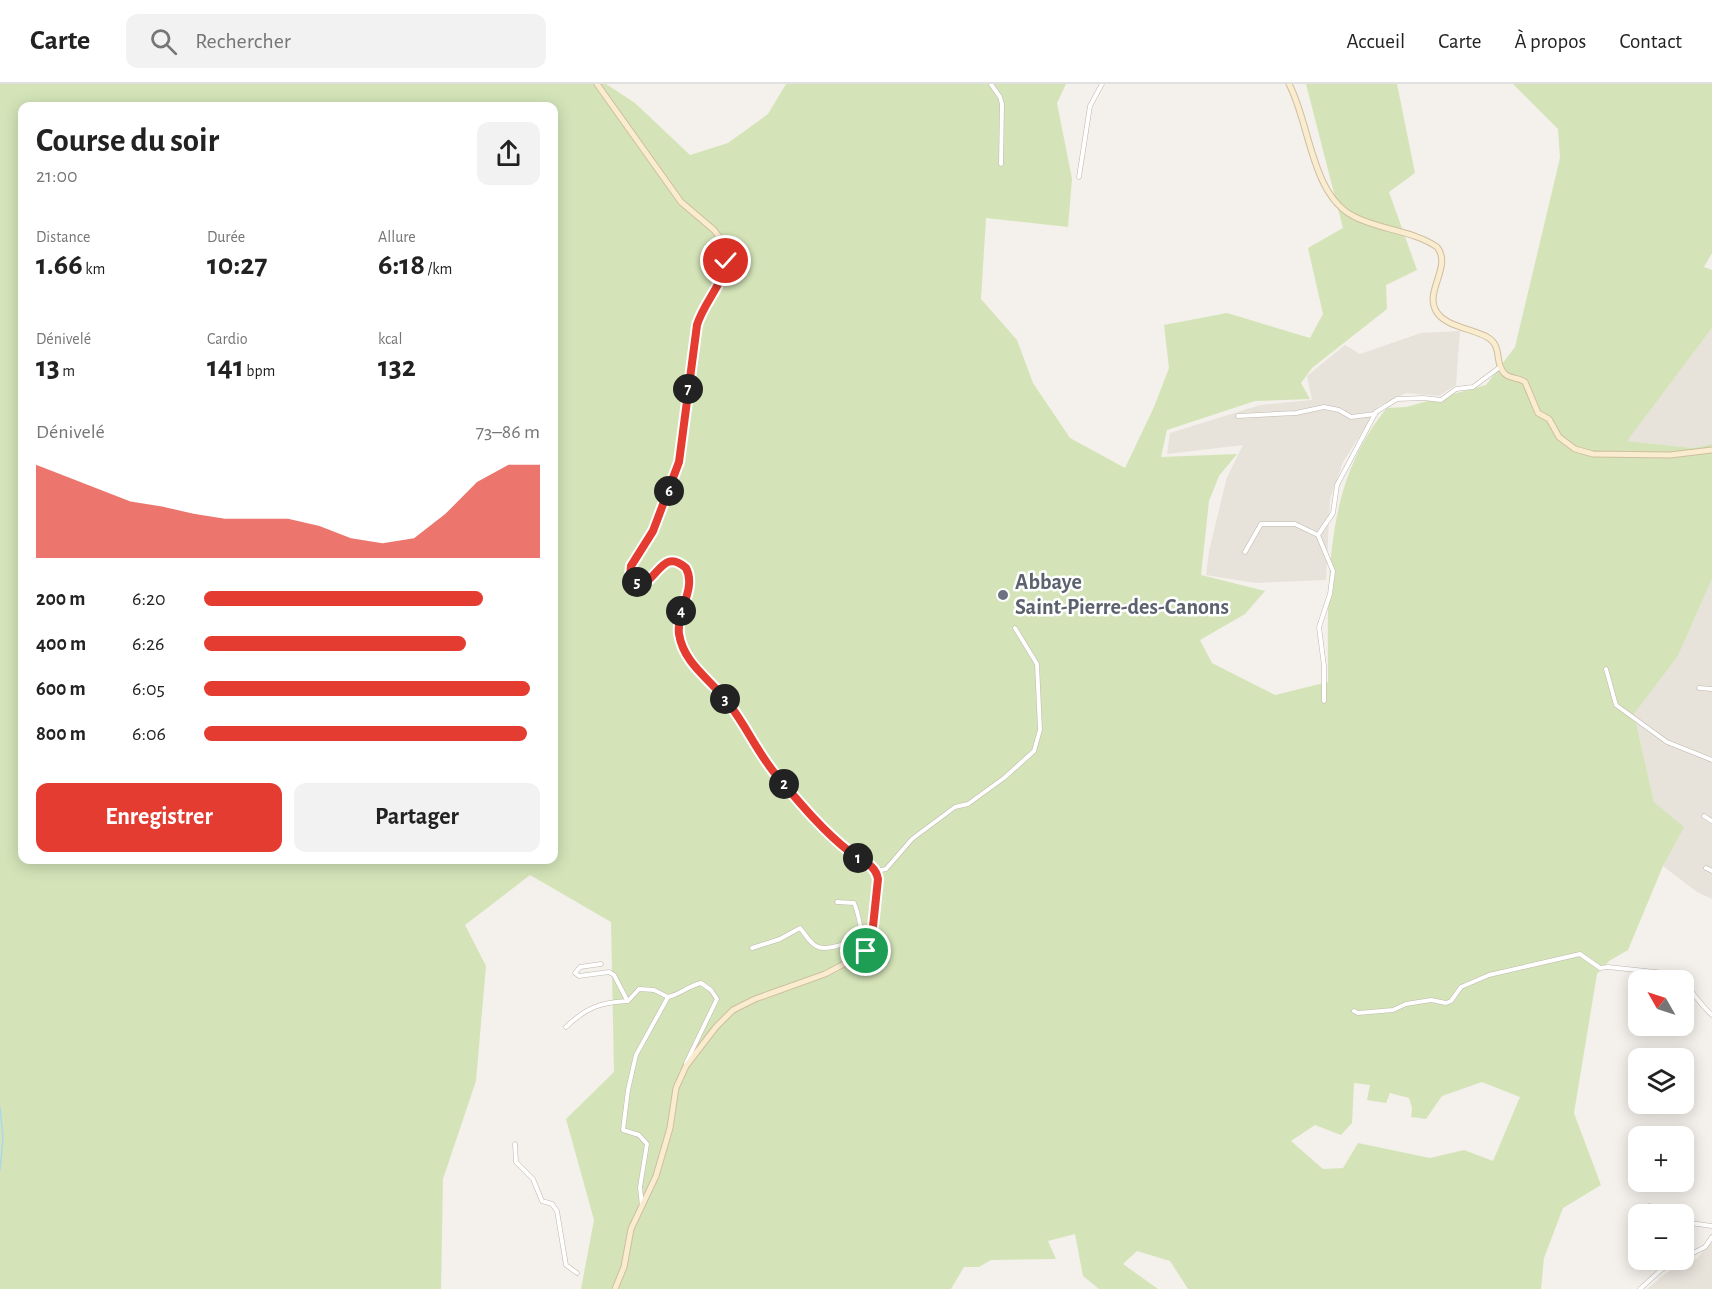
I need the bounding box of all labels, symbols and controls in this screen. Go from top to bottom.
search box [126,14,546,68]
icon: search [147,25,180,58]
text: Carte [30,27,90,55]
text: Rechercher [195,30,291,52]
text: Accueil [1347,31,1405,52]
text: Carte [1438,31,1481,52]
text: À propos [1514,31,1586,52]
text: Contact [1619,31,1682,52]
button: share [477,122,540,185]
text: Course du soir [36,125,219,158]
text: 21:00 [36,166,78,186]
text: Distance [36,229,90,245]
text: Durée [207,229,245,245]
text: Allure [378,229,416,245]
pin [700,235,751,286]
icon: check [709,244,742,277]
text: 1.66 [36,250,83,280]
text: 10:27 [207,250,267,280]
text: 6:18 [378,250,425,280]
text: km [83,261,105,277]
text: /km [425,261,452,277]
text: Dénivelé [36,331,91,347]
text: Cardio [207,331,248,347]
text: kcal [378,331,402,347]
text: 13 [36,352,60,382]
text: 141 [207,352,244,382]
text: 132 [378,352,416,382]
text: m [60,363,75,379]
text: bpm [244,363,275,379]
pin: 7 [673,374,703,404]
text: 7 [685,381,691,397]
text: Dénivelé [36,422,105,442]
text: 73–86 m [476,422,540,442]
pin: 6 [654,476,684,506]
text: 6 [665,483,673,499]
pin: 5 [622,567,652,597]
place label: Abbaye Saint-Pierre-des-Canons [1015,571,1229,618]
text: 5 [634,574,640,590]
marker: Abbaye Saint-Pierre-des-Canons [996,588,1010,602]
text: 200 m [36,589,85,609]
text: 6:20 [132,589,166,609]
pin: 4 [666,596,696,626]
text: 4 [677,603,685,619]
text: 400 m [36,634,86,654]
text: 6:26 [132,634,164,654]
text: 600 m [36,679,86,699]
text: 6:05 [132,679,165,699]
pin: 3 [710,684,740,714]
text: 3 [722,691,728,707]
text: 800 m [36,724,86,744]
text: 6:06 [132,724,166,744]
pin: 2 [769,769,799,799]
text: 2 [780,776,788,792]
button: Enregistrer [36,783,282,852]
button: Partager [294,783,540,852]
pin: 1 [843,843,873,873]
text: 1 [855,850,861,866]
pin [840,925,891,976]
icon: arrive [849,934,882,967]
north arrow [1628,970,1694,1036]
map controls [1628,970,1694,1270]
button: layers [1628,1048,1694,1114]
button: + [1628,1126,1694,1192]
button: − [1628,1204,1694,1270]

